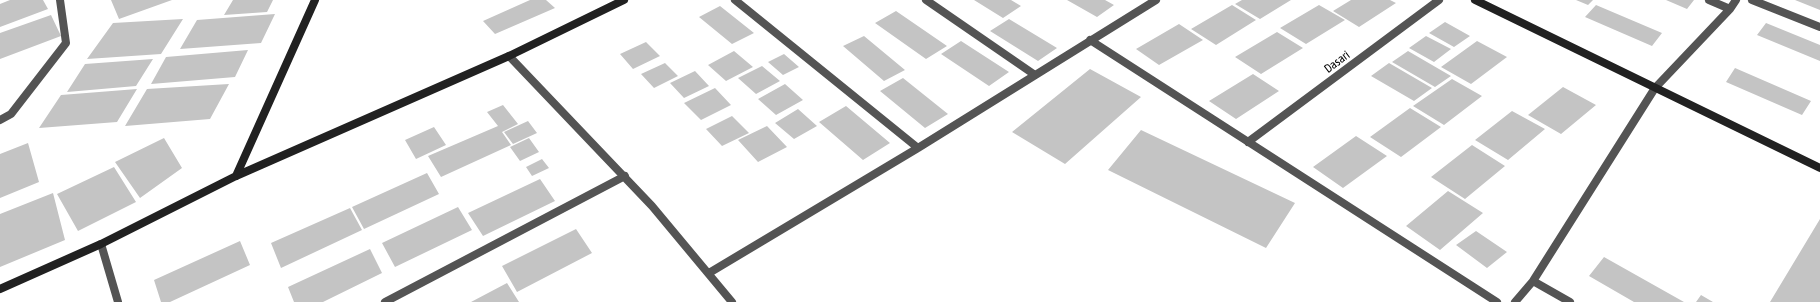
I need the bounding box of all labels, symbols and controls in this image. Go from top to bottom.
street label: Dasari [1321,48,1353,76]

